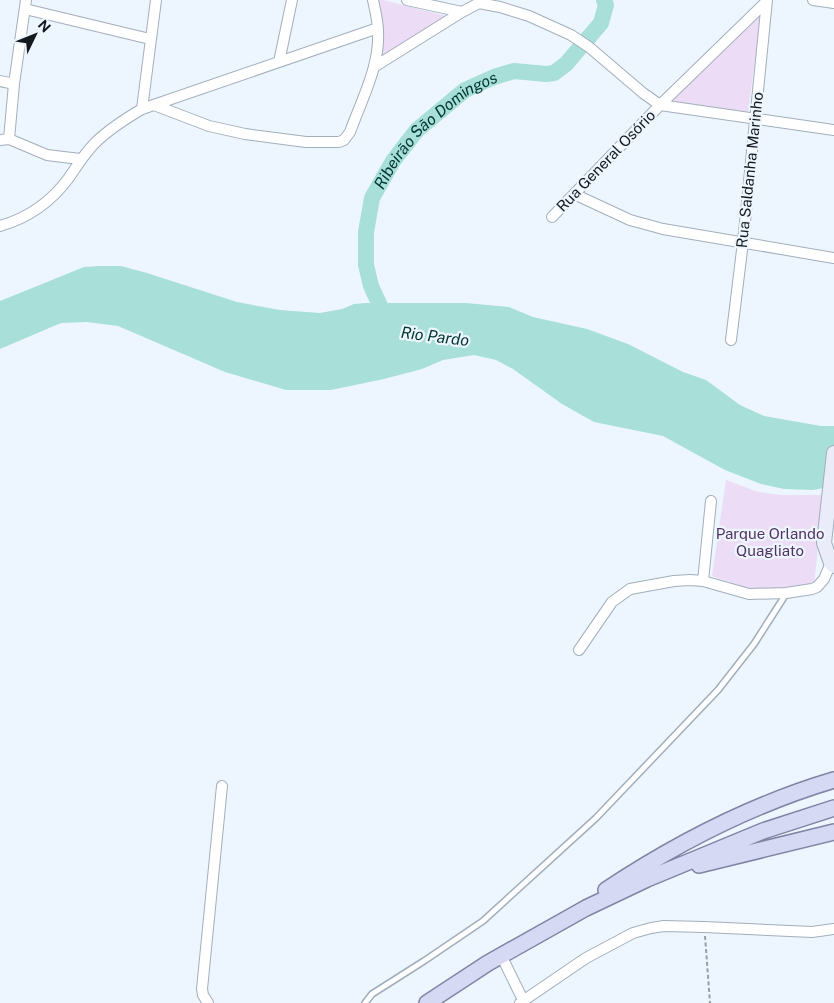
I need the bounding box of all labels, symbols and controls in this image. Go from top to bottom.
north arrow [10,10,60,60]
text: N [35,17,54,36]
water label: Ribeirão São Domingos [370,68,500,193]
street label: Rua Saldanha Marinho [733,91,766,249]
street label: Rua General Osório [553,106,658,215]
water label: Rio Pardo [400,323,471,350]
park label: Parque Orlando Quagliato [716,525,824,559]

